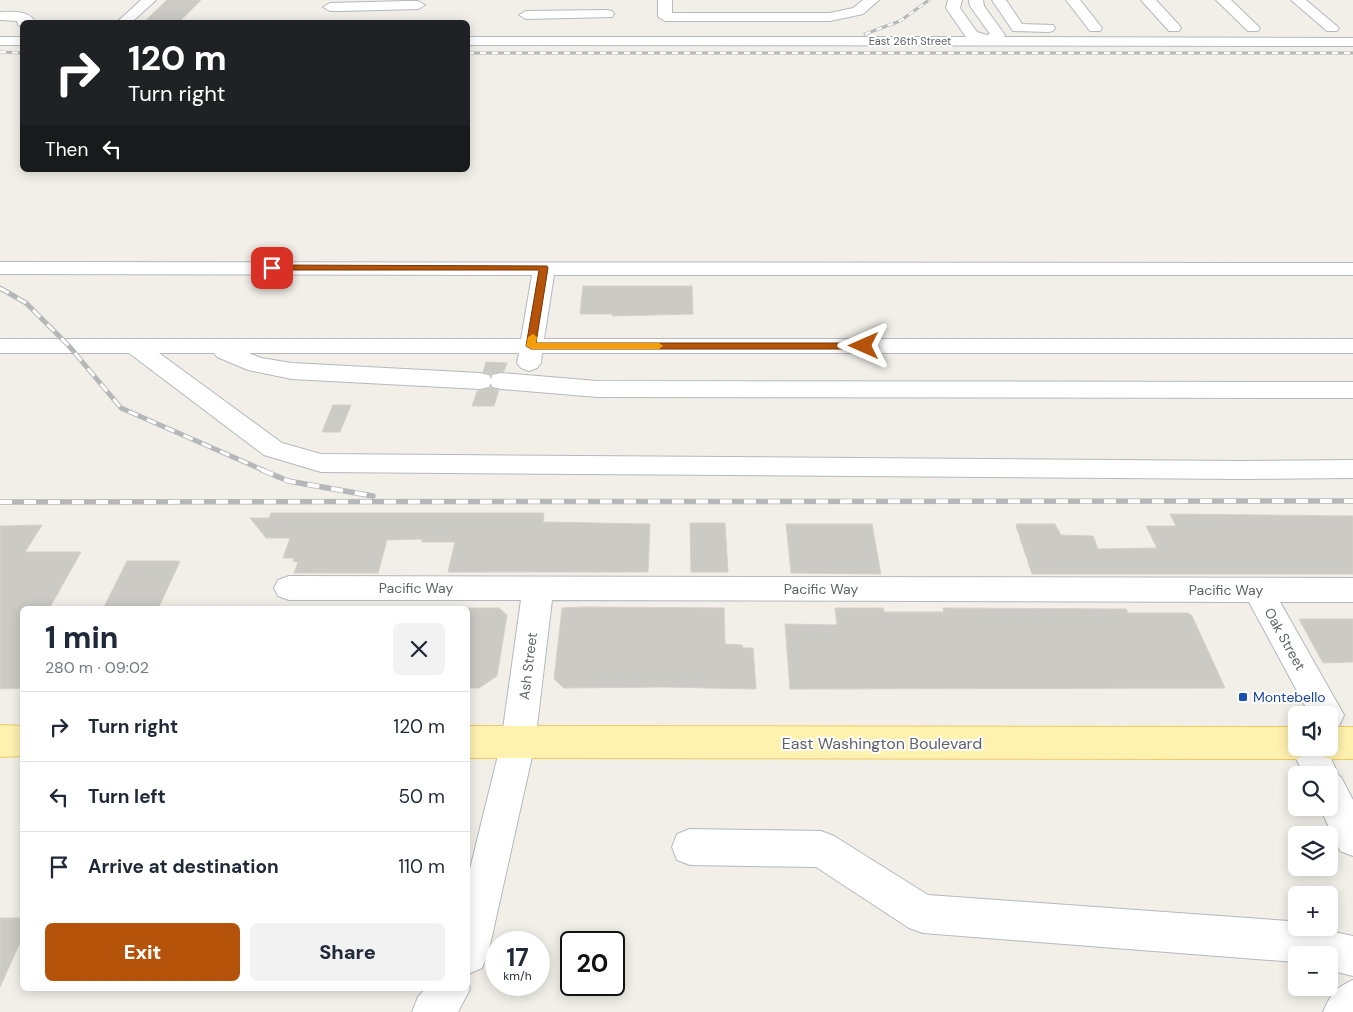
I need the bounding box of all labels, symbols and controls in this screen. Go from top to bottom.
street label: East 26th Street [869,34,951,48]
text: 120 m [128,35,227,81]
icon: right [45,40,110,105]
text: Turn right [128,79,225,108]
icon: left [98,135,126,163]
text: Then [45,137,88,162]
pin [251,247,293,289]
icon: arrive [258,254,286,282]
position arrow [837,319,889,371]
street label: Pacific Way [379,579,453,597]
street label: Pacific Way [784,580,858,598]
street label: Pacific Way [1189,581,1263,599]
street label: Oak Street [1260,604,1310,674]
text: 1 min [45,618,118,657]
button: close [393,623,445,675]
street label: Ash Street [515,631,541,701]
text: 280 m · 09:02 [45,657,149,678]
place label: Montebello [1253,688,1326,706]
marker: Montebello [1237,691,1249,703]
map controls [1288,706,1338,996]
button: sound [1288,706,1338,756]
icon: right [45,713,73,741]
text: Turn right [88,714,178,739]
text: 120 m [393,714,445,739]
street label: East Washington Boulevard [782,733,982,754]
button: search [1288,766,1338,816]
icon: left [45,783,73,811]
text: Turn left [88,784,166,809]
text: 50 m [398,784,445,809]
button: layers [1288,826,1338,876]
icon: arrive [45,853,73,881]
text: Arrive at destination [88,854,279,879]
text: 110 m [398,854,445,879]
button: + [1288,886,1338,936]
button: Exit [45,923,240,981]
button: Share [250,923,445,981]
speed limit sign: 20 [560,931,625,996]
text: 17 [506,941,529,974]
button: − [1288,946,1338,996]
text: km/h [503,968,532,984]

